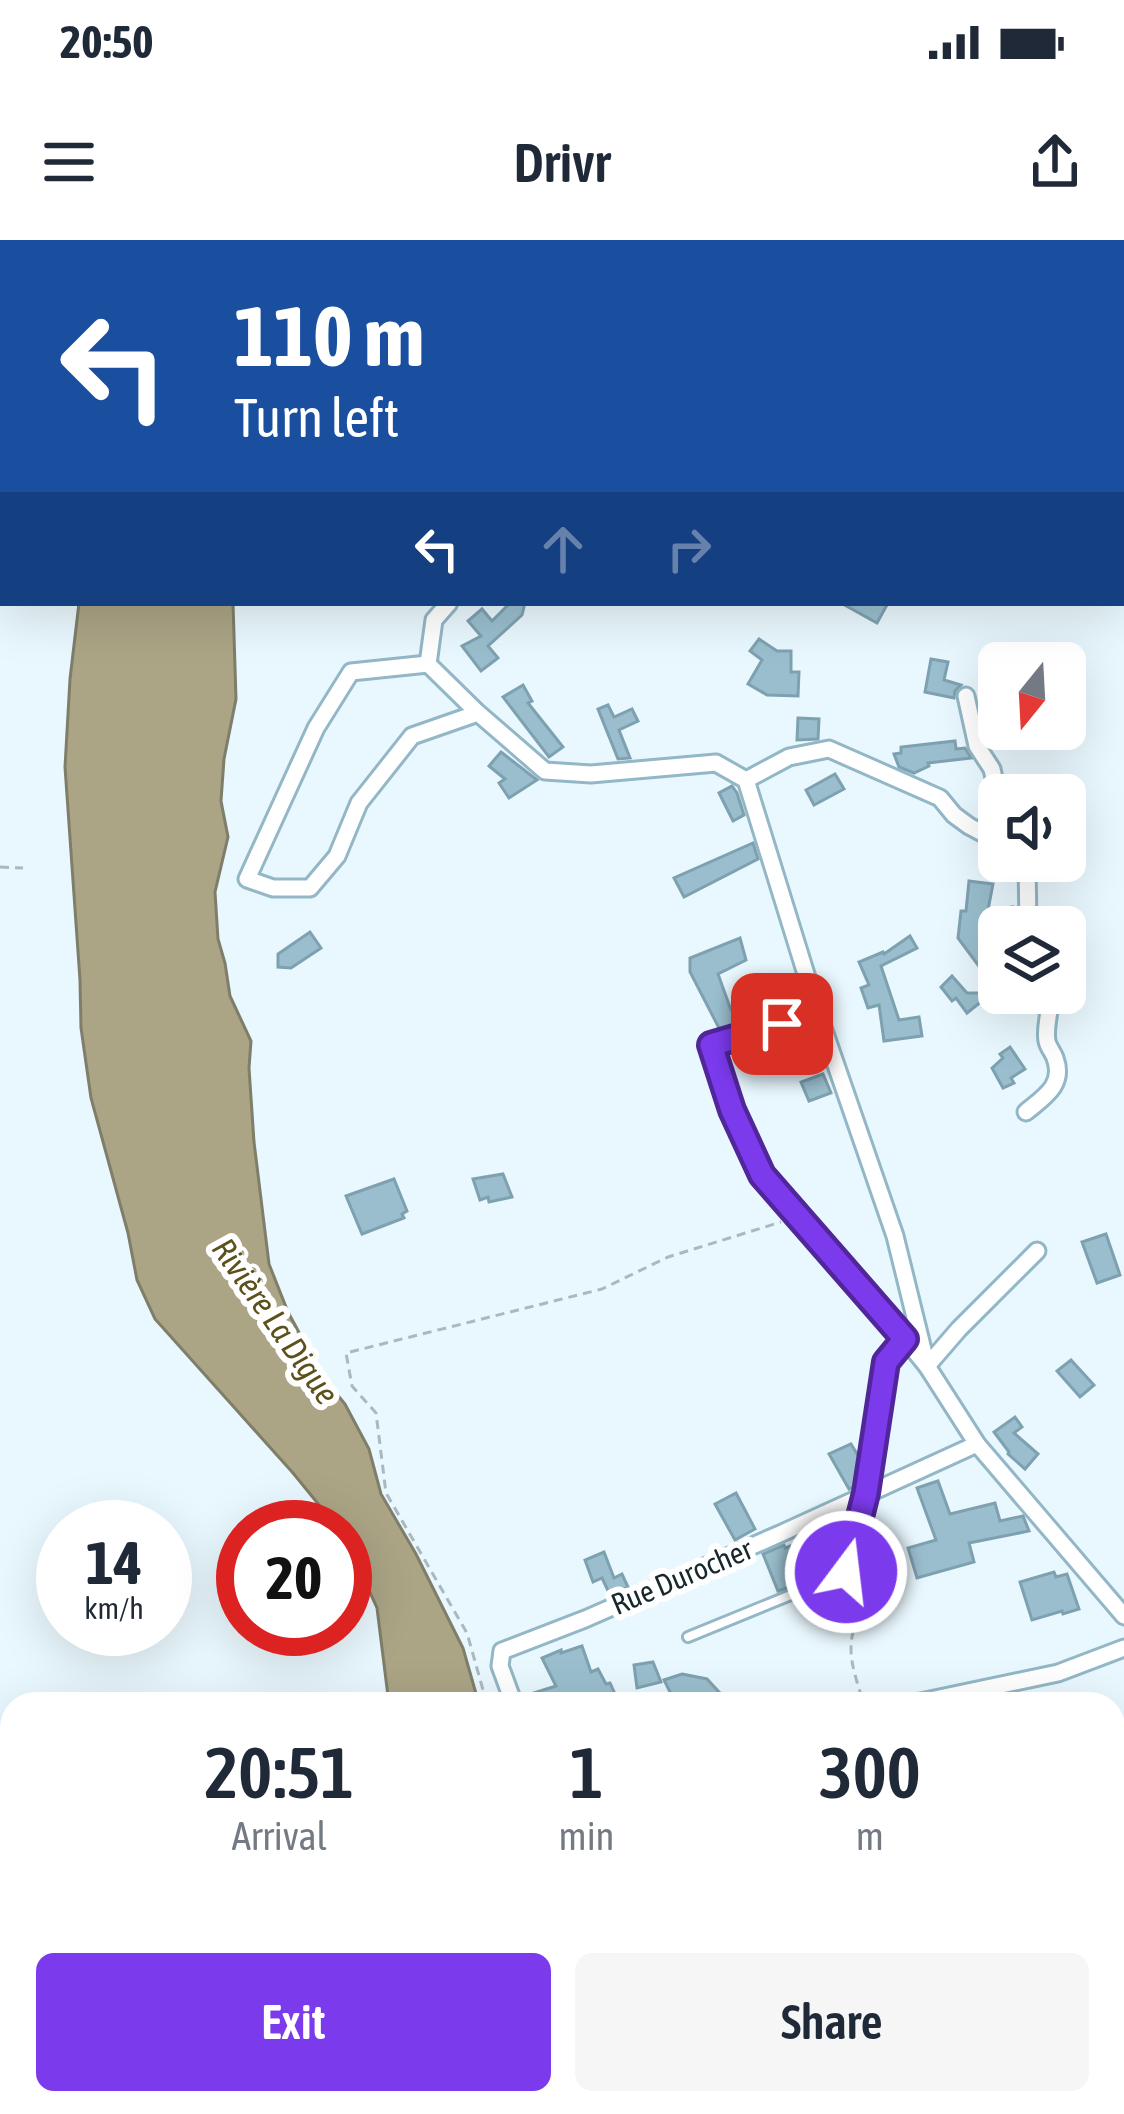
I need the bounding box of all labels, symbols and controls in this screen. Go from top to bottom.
text: 20:50 [60,16,154,68]
icon: menu [36,129,102,195]
icon: share [1022,129,1088,195]
text: Drivr [514,132,610,193]
icon: left [36,288,192,444]
text: 110 m [234,288,424,384]
text: Turn left [234,387,399,448]
icon: left [404,516,470,582]
icon: ahead [530,516,596,582]
icon: right [656,516,722,582]
north arrow [978,642,1086,750]
map controls [978,642,1086,1014]
button: sound [978,774,1086,882]
button: layers [978,906,1086,1014]
pin [731,973,833,1075]
icon: arrive [749,991,815,1057]
water label: Rivière La Digue [205,1231,347,1411]
speed limit sign: 20 [216,1500,372,1656]
position arrow [783,1509,909,1635]
text: 14 [86,1528,142,1597]
street label: Rue Durocher [606,1531,758,1621]
text: km/h [84,1591,144,1625]
text: 20:51 [204,1731,354,1813]
text: 1 [570,1731,603,1813]
text: 300 [819,1731,921,1813]
text: Arrival [232,1814,327,1858]
text: min [559,1814,615,1858]
text: m [856,1814,884,1858]
button: Exit [36,1953,551,2091]
button: Share [575,1953,1089,2091]

